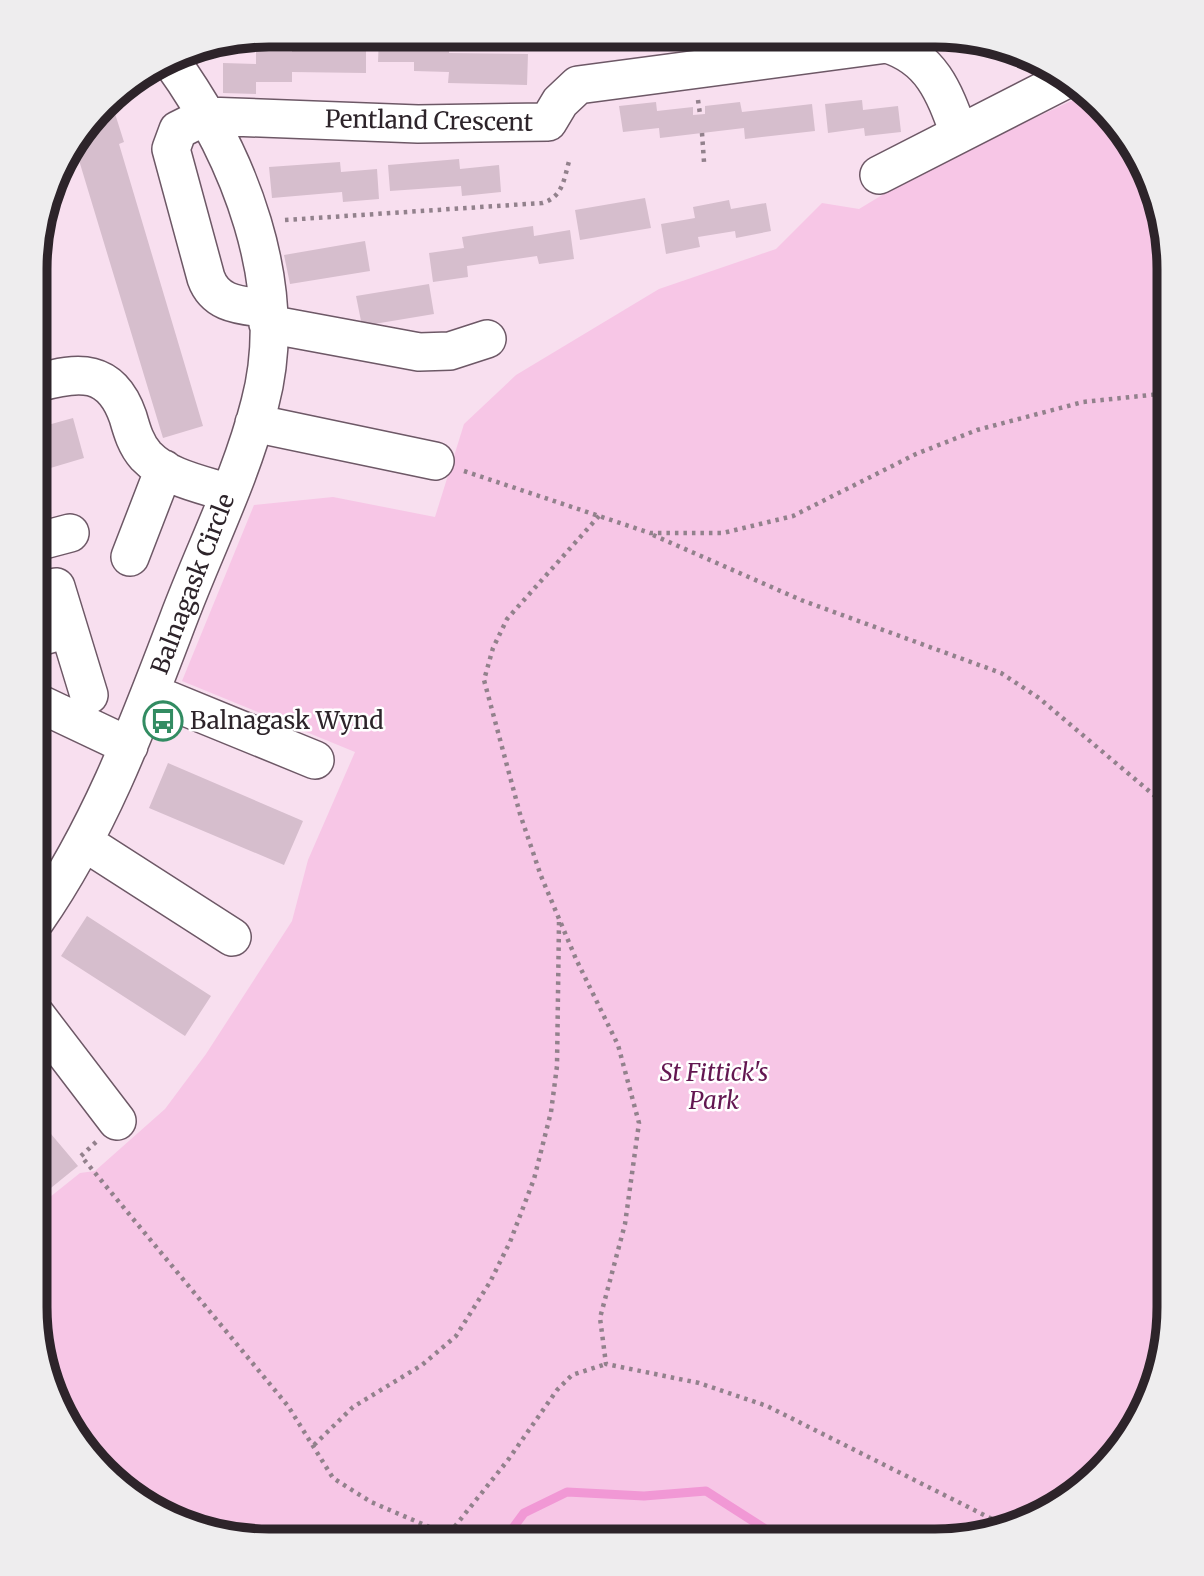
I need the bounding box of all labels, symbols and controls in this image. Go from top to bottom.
street label: Pentland Crescent [325,103,534,138]
street label: Balnagask Circle [144,489,241,679]
bus stop icon: Balnagask Wynd [142,700,184,742]
place label: Balnagask Wynd [190,705,384,736]
park label: St Fittick's Park [660,1057,768,1116]

